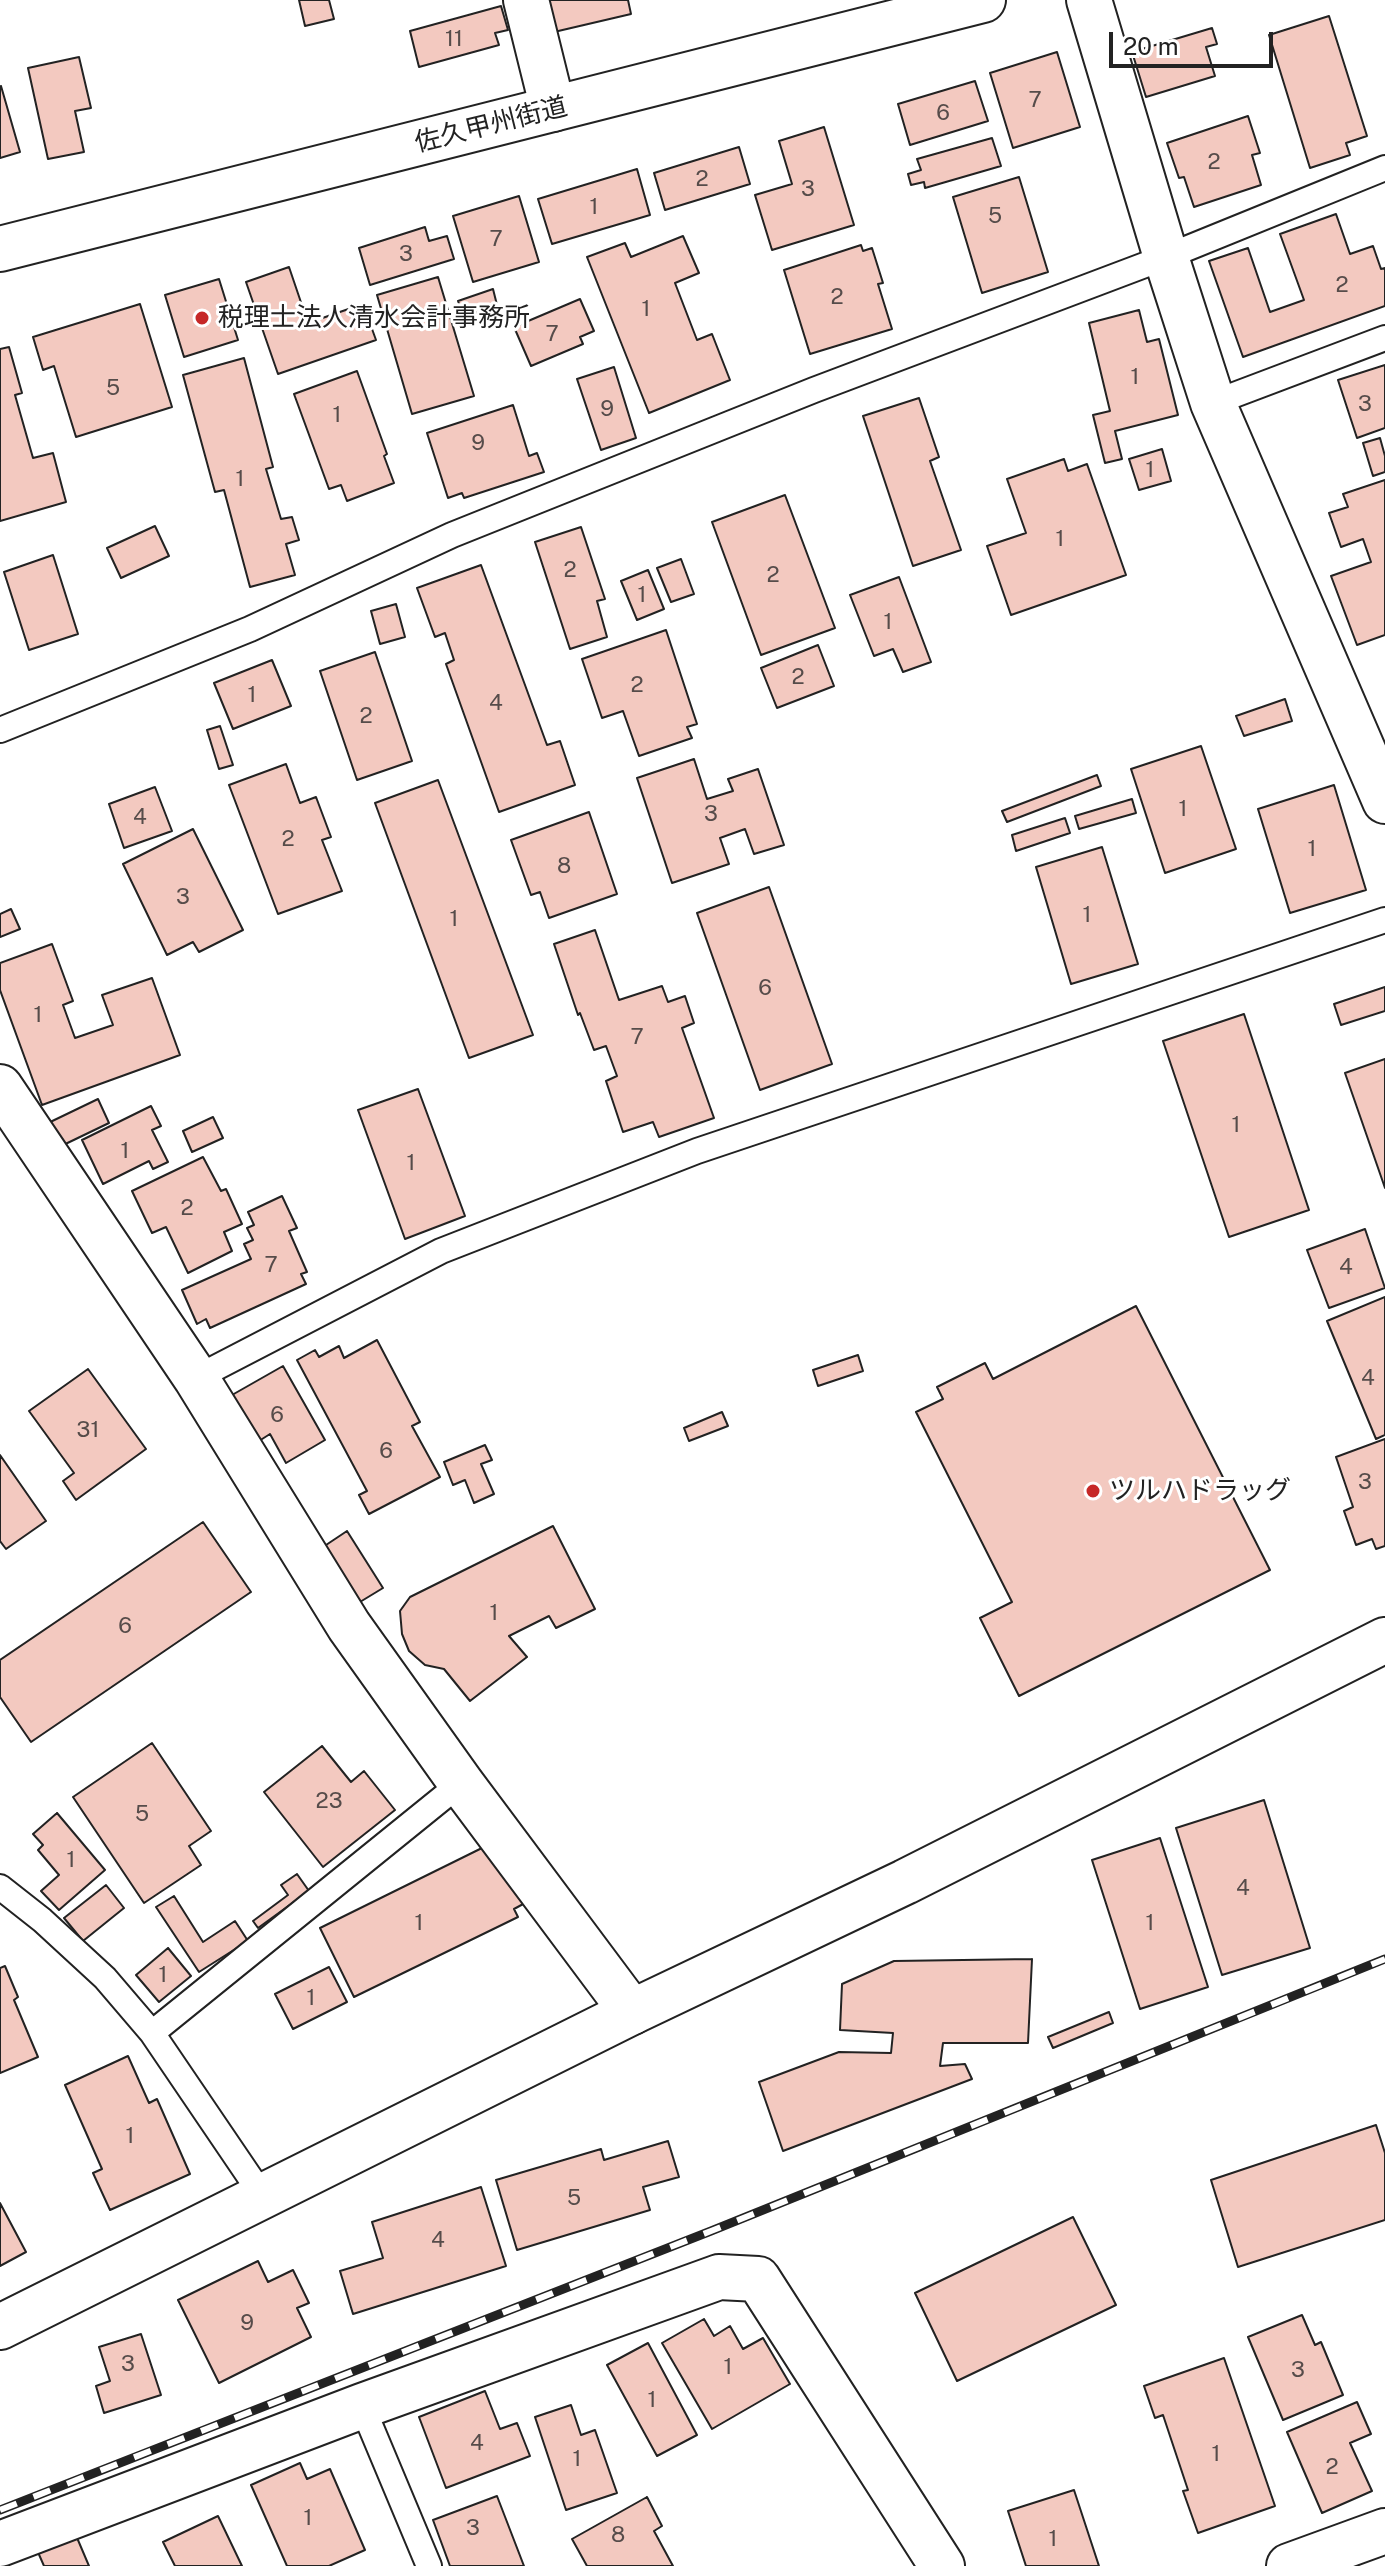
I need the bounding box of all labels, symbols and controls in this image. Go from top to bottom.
scale bar [1113,16,1277,66]
house number: 11 [445,26,463,52]
text: 20 m [1123,32,1179,60]
house number: 7 [1028,87,1042,113]
street label: 佐久甲州街道 [412,91,570,159]
house number: 6 [936,100,950,126]
house number: 2 [1207,149,1221,175]
house number: 2 [695,166,709,192]
house number: 3 [801,176,815,202]
house number: 1 [590,194,598,220]
house number: 5 [988,203,1002,229]
house number: 7 [489,226,503,252]
house number: 3 [399,241,413,267]
house number: 2 [1335,272,1349,298]
house number: 2 [830,284,844,310]
house number: 1 [642,296,650,322]
place label: 税理士法人清水会計事務所 [218,302,530,334]
marker: 税理士法人清水会計事務所 [193,309,211,327]
house number: 7 [545,321,559,347]
house number: 1 [1131,364,1139,390]
house number: 5 [106,375,120,401]
house number: 3 [1358,391,1372,417]
house number: 9 [600,396,614,422]
house number: 1 [333,402,341,428]
house number: 9 [471,430,485,456]
house number: 1 [1146,457,1154,483]
house number: 1 [236,466,244,492]
house number: 1 [1056,526,1064,552]
house number: 2 [563,557,577,583]
house number: 2 [766,562,780,588]
house number: 1 [638,582,646,608]
house number: 1 [884,609,892,635]
house number: 2 [791,664,805,690]
house number: 2 [630,672,644,698]
house number: 1 [248,682,256,708]
house number: 4 [489,690,503,716]
house number: 2 [359,703,373,729]
house number: 1 [1179,796,1187,822]
house number: 3 [704,801,718,827]
house number: 4 [133,804,147,830]
house number: 2 [281,826,295,852]
house number: 1 [1308,836,1316,862]
house number: 8 [557,853,571,879]
house number: 3 [176,884,190,910]
house number: 1 [1083,902,1091,928]
house number: 1 [450,906,458,932]
house number: 6 [758,975,772,1001]
house number: 1 [34,1002,42,1028]
house number: 7 [630,1024,644,1050]
house number: 1 [1232,1112,1240,1138]
house number: 1 [121,1138,129,1164]
house number: 1 [407,1150,415,1176]
house number: 2 [180,1195,194,1221]
house number: 7 [264,1252,278,1278]
house number: 4 [1339,1254,1353,1280]
house number: 4 [1361,1365,1375,1391]
house number: 6 [270,1402,284,1428]
house number: 31 [77,1417,99,1443]
house number: 6 [379,1438,393,1464]
house number: 3 [1358,1469,1372,1495]
place label: ツルハドラッグ [1109,1475,1291,1507]
marker: ツルハドラッグ [1084,1482,1102,1500]
house number: 1 [490,1600,498,1626]
house number: 6 [118,1613,132,1639]
house number: 23 [316,1788,342,1814]
house number: 5 [135,1801,149,1827]
house number: 1 [67,1847,75,1873]
house number: 4 [1236,1875,1250,1901]
house number: 1 [415,1910,423,1936]
house number: 1 [1146,1910,1154,1936]
house number: 1 [159,1962,167,1988]
house number: 1 [307,1985,315,2011]
house number: 1 [126,2123,134,2149]
house number: 5 [567,2185,581,2211]
house number: 4 [431,2227,445,2253]
house number: 9 [240,2310,254,2336]
house number: 3 [121,2351,135,2377]
house number: 1 [724,2354,732,2380]
house number: 3 [1291,2357,1305,2383]
house number: 1 [648,2387,656,2413]
house number: 4 [470,2430,484,2456]
house number: 1 [1212,2441,1220,2467]
house number: 1 [573,2446,581,2472]
house number: 2 [1325,2454,1339,2480]
house number: 1 [304,2505,312,2531]
house number: 3 [466,2515,480,2541]
house number: 8 [611,2522,625,2548]
house number: 1 [1049,2526,1057,2552]

